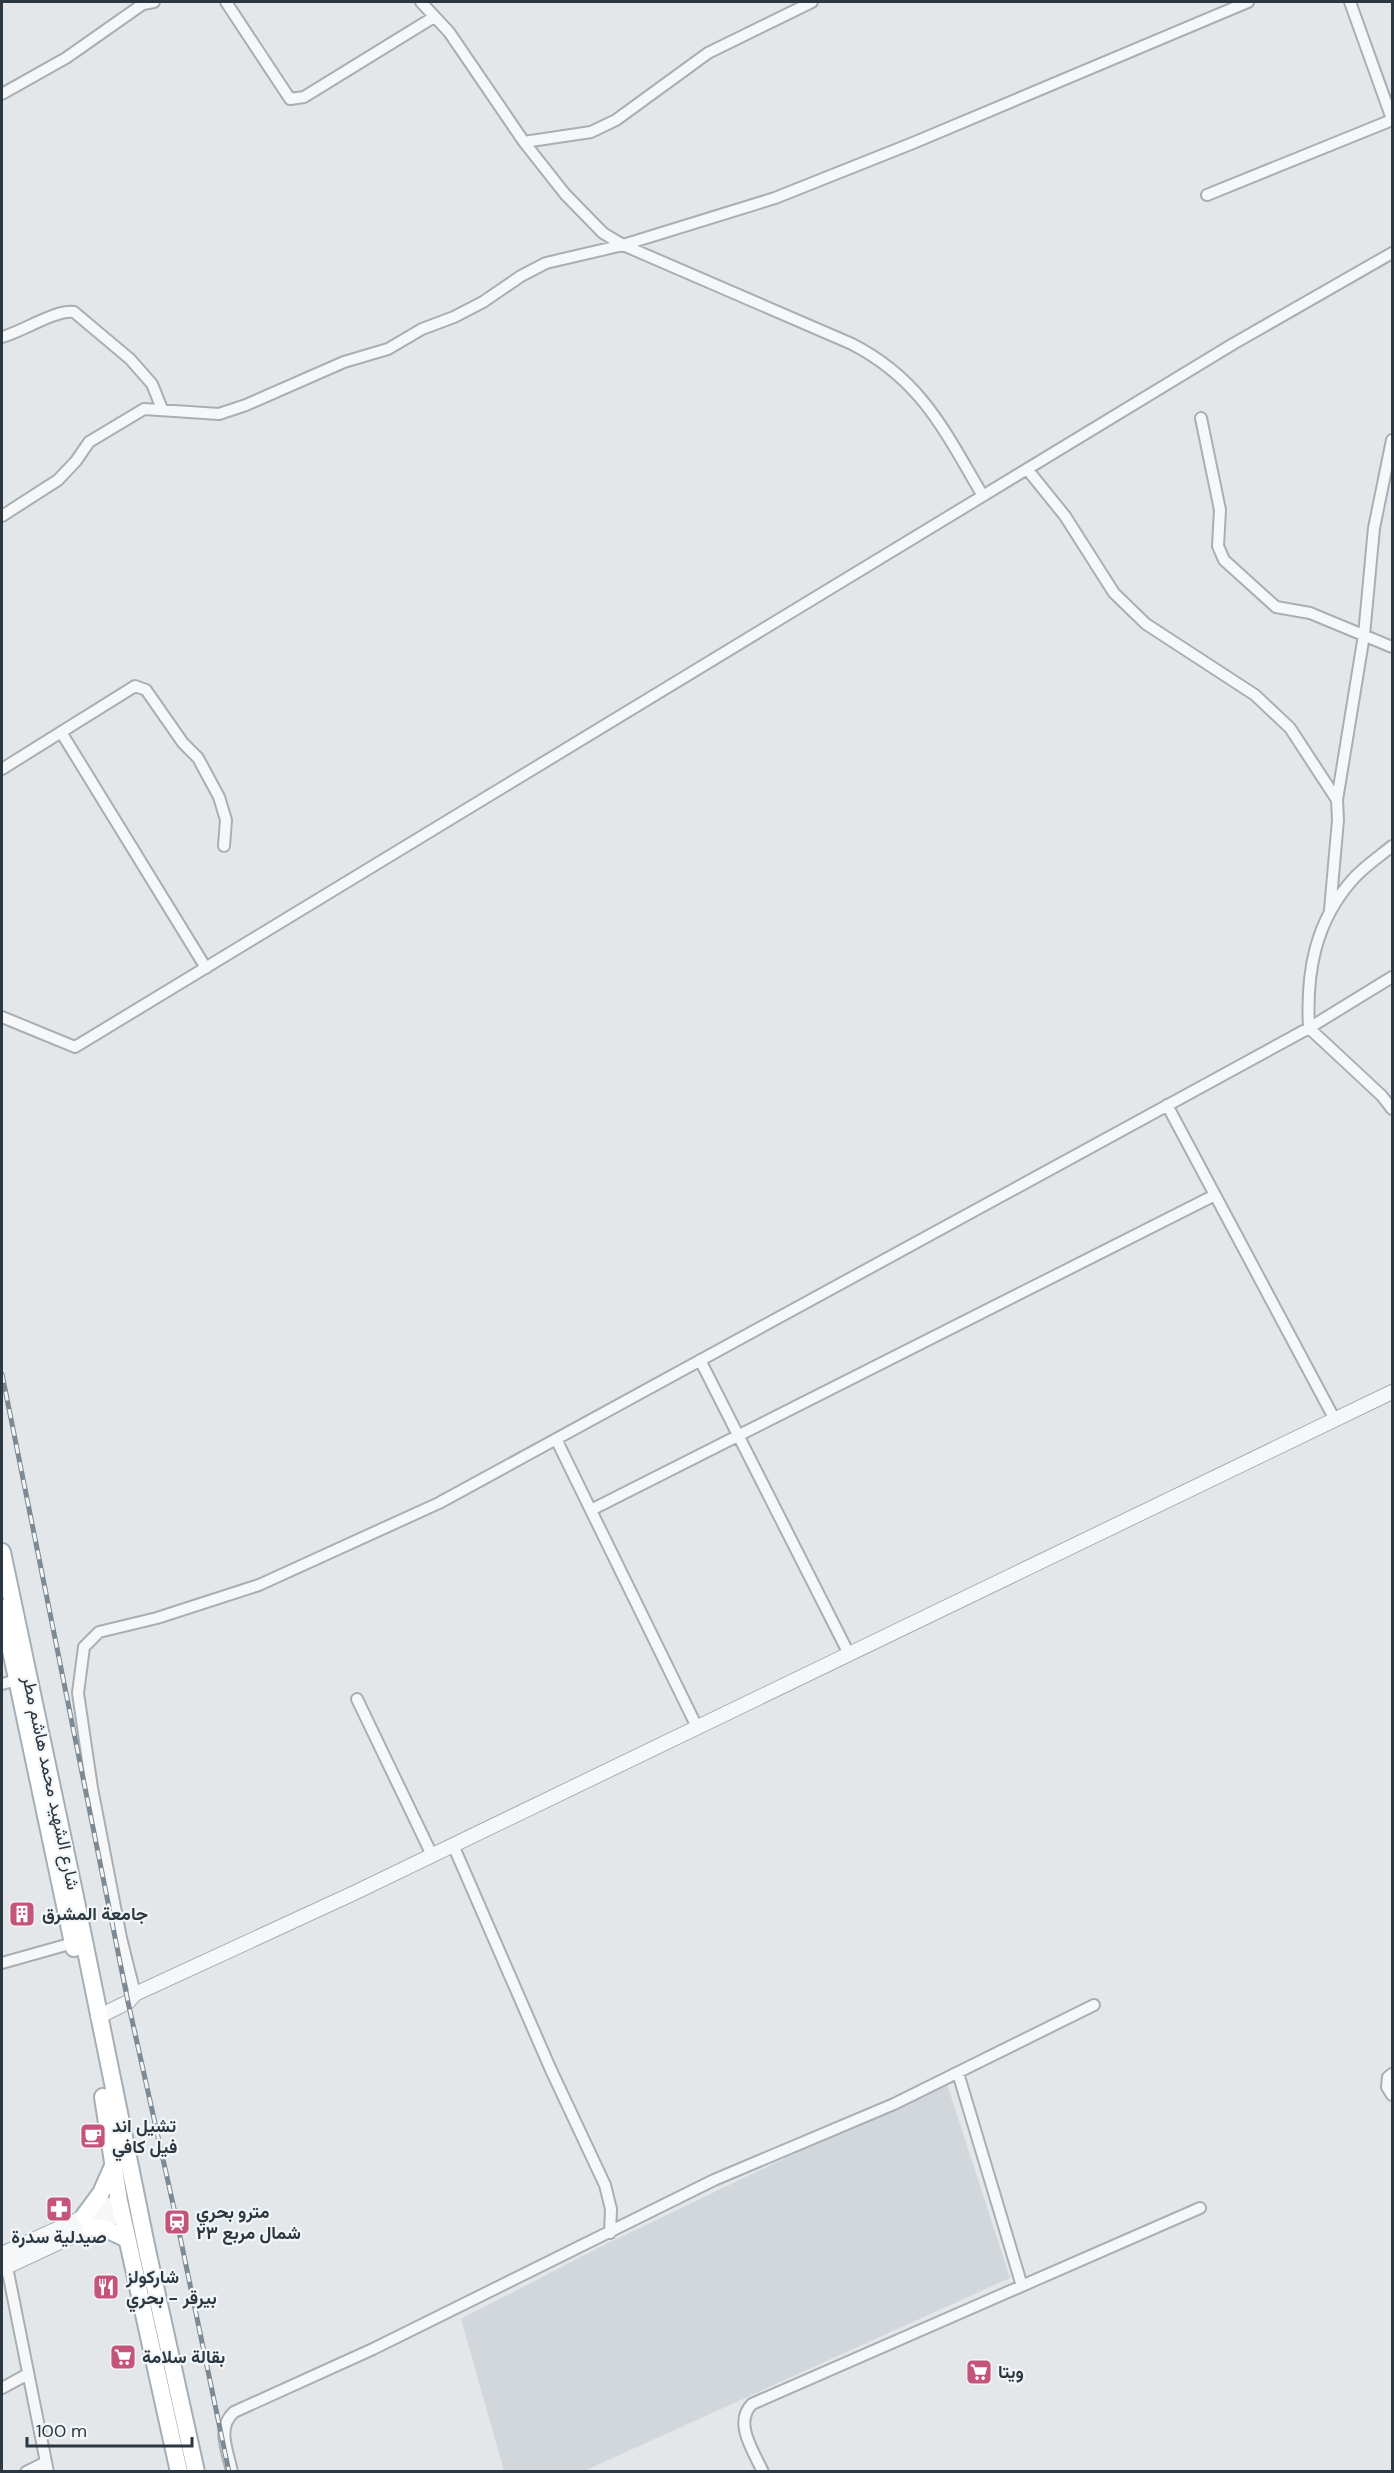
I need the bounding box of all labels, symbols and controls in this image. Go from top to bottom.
street label: شارع الشهيد محمد هاشم مطر [16,1673,85,1892]
building icon: جامعة المشرق [7,1899,37,1929]
place label: جامعة المشرق [42,1902,148,1926]
place label: تشيل اند فيل كافي [112,2114,177,2162]
cafe icon: تشيل اند فيل كافي [78,2121,108,2151]
pharmacy icon: صيدلية سدرة [44,2194,74,2224]
place label: مترو بحري شمال مربع ٢٣ [196,2200,301,2245]
station icon: مترو بحري شمال مربع ٢٣ [162,2207,192,2237]
place label: صيدلية سدرة [11,2225,107,2249]
place label: شاركولز بيرقر - بحري [125,2265,217,2313]
restaurant icon: شاركولز بيرقر - بحري [91,2272,121,2302]
supermarket icon: بقالة سلامة [108,2342,138,2372]
place label: بقالة سلامة [142,2345,225,2369]
supermarket icon: ويتا [964,2357,994,2387]
place label: ويتا [998,2360,1024,2384]
scale bar [27,2410,192,2448]
text: 100 m [36,2419,87,2443]

